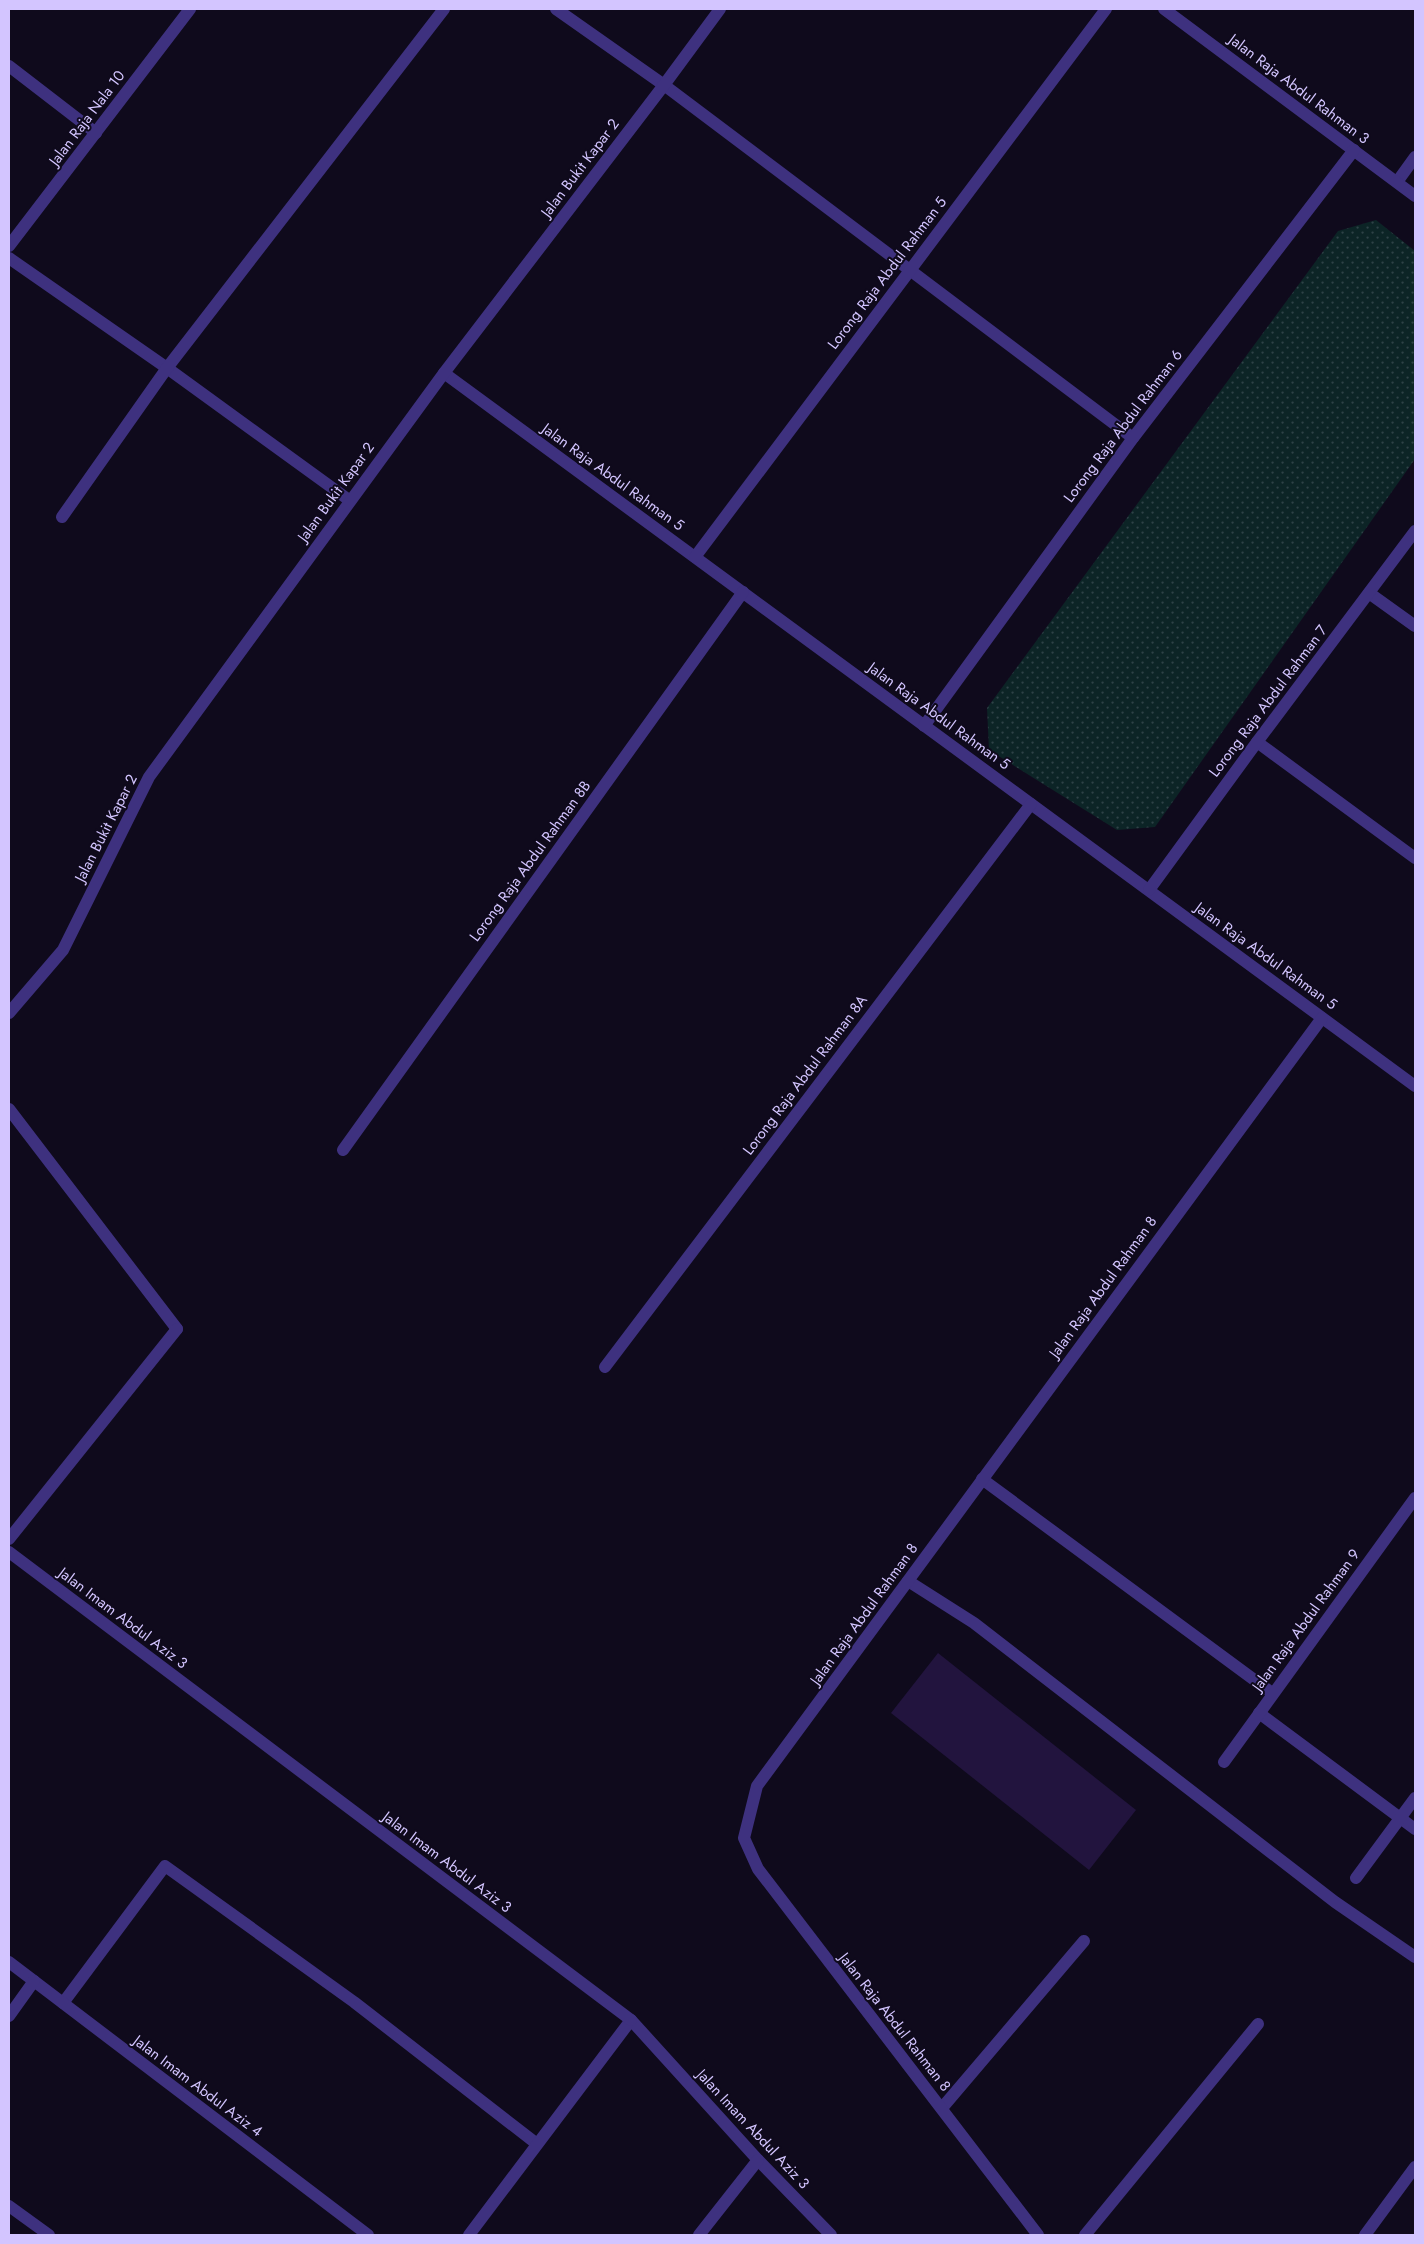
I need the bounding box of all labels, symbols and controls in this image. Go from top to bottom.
street label: Jalan Raja Abdul Rahman 3 [1223,28,1374,149]
street label: Jalan Raja Nala 10 [42,66,130,172]
street label: Jalan Bukit Kapar 2 [534,114,624,223]
street label: Lorong Raja Abdul Rahman 5 [822,192,952,354]
street label: Lorong Raja Abdul Rahman 6 [1058,345,1188,507]
street label: Jalan Raja Abdul Rahman 5 [536,417,689,536]
street label: Jalan Bukit Kapar 2 [291,438,380,548]
street label: Lorong Raja Abdul Rahman 7 [1203,620,1333,782]
street label: Jalan Raja Abdul Rahman 5 [862,656,1015,775]
street label: Jalan Bukit Kapar 2 [68,770,143,887]
street label: Lorong Raja Abdul Rahman 8B [464,776,596,946]
street label: Jalan Raja Abdul Rahman 5 [1189,896,1342,1015]
street label: Lorong Raja Abdul Rahman 8A [737,990,873,1160]
street label: Jalan Raja Abdul Rahman 8 [1043,1211,1162,1364]
street label: Jalan Raja Abdul Rahman 8 [804,1538,923,1691]
street label: Jalan Raja Abdul Rahman 9 [1246,1544,1365,1697]
street label: Jalan Imam Abdul Aziz 3 [52,1561,192,1674]
street label: Jalan Imam Abdul Aziz 3 [376,1805,516,1918]
street label: Jalan Raja Abdul Rahman 8 [833,1946,956,2096]
street label: Jalan Imam Abdul Aziz 4 [127,2029,268,2142]
street label: Jalan Imam Abdul Aziz 3 [690,2063,814,2194]

